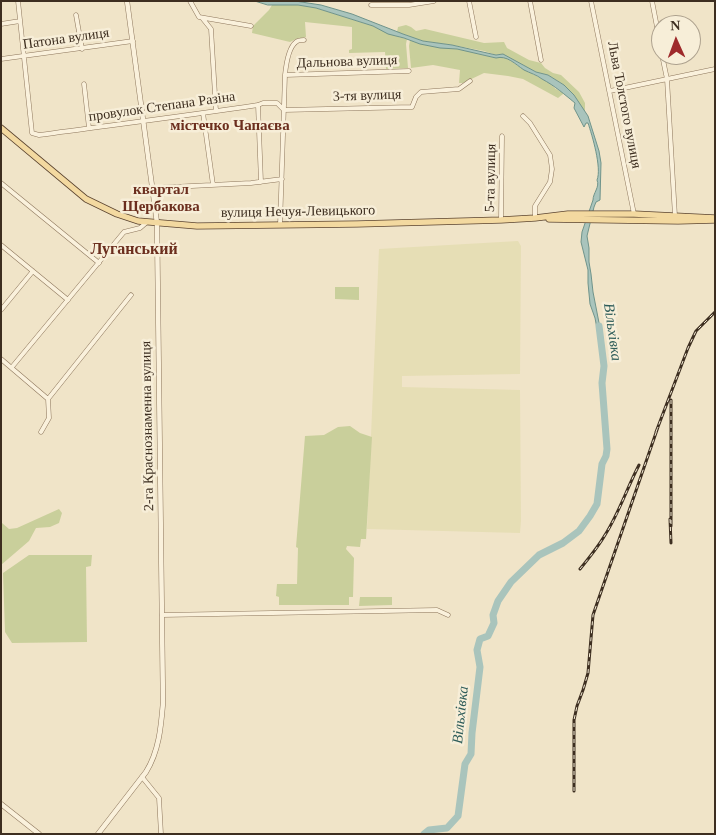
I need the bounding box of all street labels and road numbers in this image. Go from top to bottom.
street label: Патона вулиця [22,25,110,53]
street label: Льва Толстого вулиця [603,40,645,170]
street label: Дальнова вулиця [296,52,398,72]
street label: 3-тя вулиця [332,86,402,106]
street label: провулок Степана Разіна [88,88,236,126]
street label: 5-та вулиця [482,144,500,212]
street label: вулиця Нечуя-Левицького [221,202,375,222]
street label: 2-га Краснознаменна вулиця [138,341,158,511]

